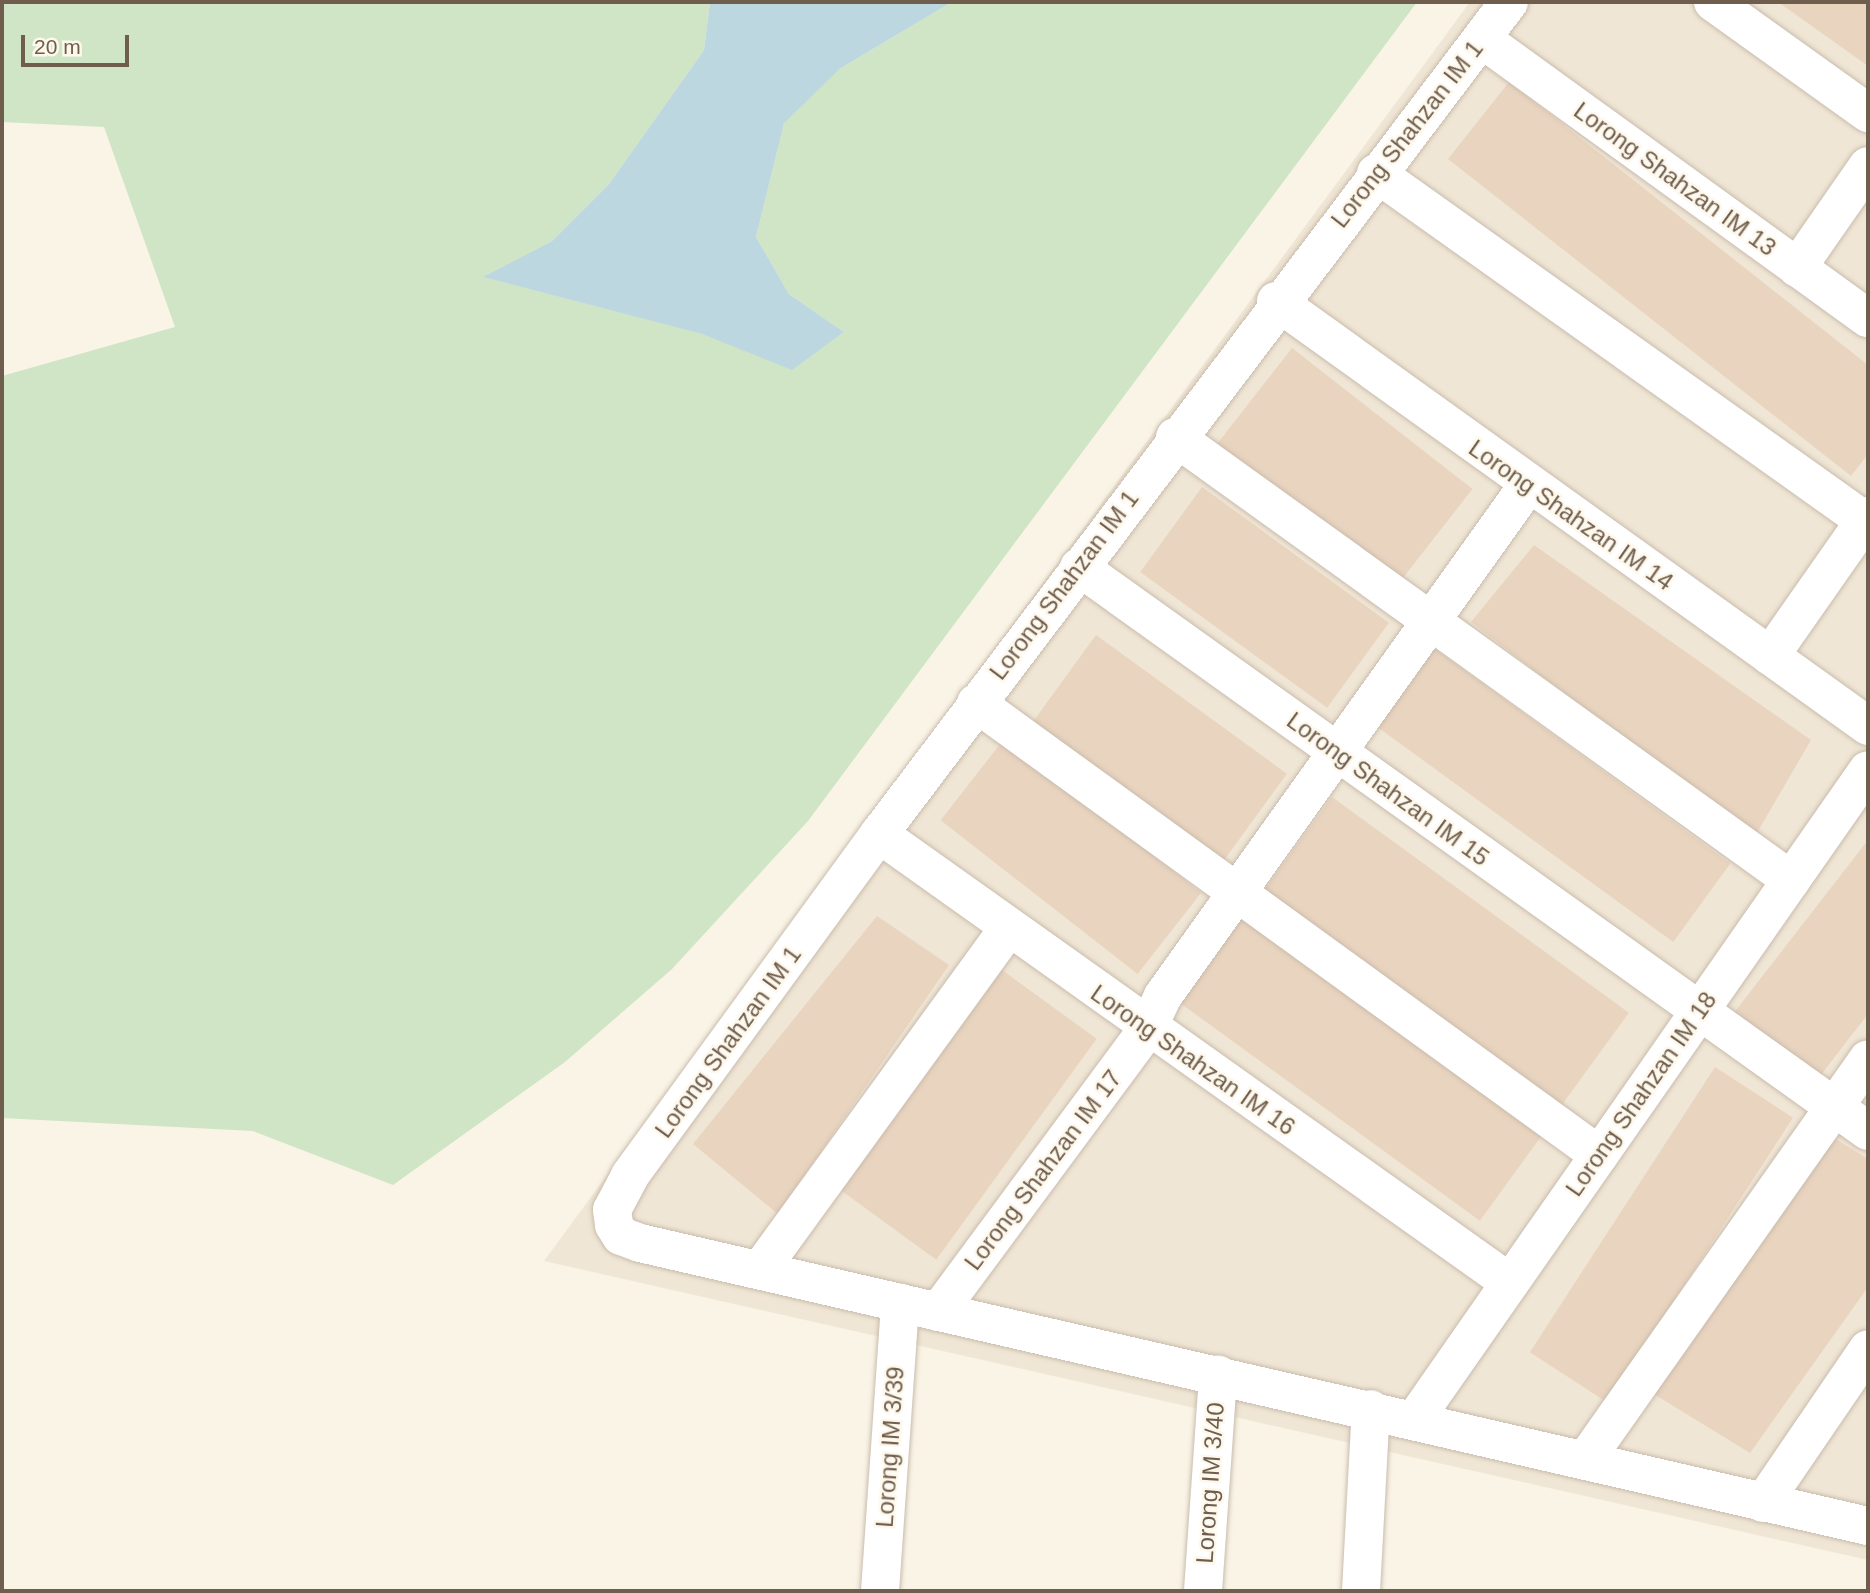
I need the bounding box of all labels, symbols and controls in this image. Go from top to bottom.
scale bar [24,21,133,65]
text: 20 m [34,35,81,58]
street label: Lorong Shahzan IM 1 [1325,35,1489,233]
street label: Lorong Shahzan IM 13 [1568,96,1782,262]
street label: Lorong Shahzan IM 14 [1463,434,1679,596]
street label: Lorong Shahzan IM 1 [983,485,1145,685]
street label: Lorong Shahzan IM 15 [1281,706,1495,872]
street label: Lorong Shahzan IM 1 [649,941,807,1143]
street label: Lorong Shahzan IM 16 [1085,979,1301,1141]
street label: Lorong Shahzan IM 18 [1560,986,1722,1202]
street label: Lorong Shahzan IM 17 [958,1064,1128,1276]
street label: Lorong IM 3/39 [870,1365,910,1529]
street label: Lorong IM 3/40 [1190,1401,1230,1565]

